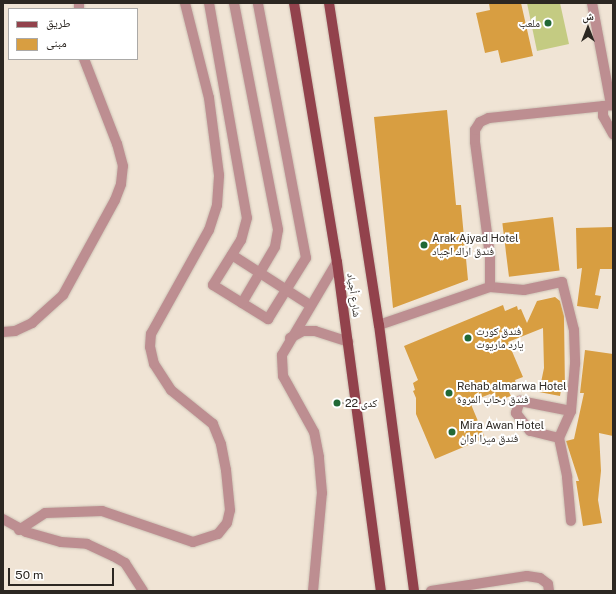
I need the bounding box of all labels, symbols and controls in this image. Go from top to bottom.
legend [8,8,138,60]
north arrow [568,8,608,48]
text: ش [582,10,594,22]
text: طريق [46,16,71,30]
place label: ملعب [519,16,540,30]
marker: ملعب [543,18,553,28]
text: مبنى [46,36,67,50]
place label: Arak Ajyad Hotel فندق اراك اجياد [432,232,519,258]
marker: Arak Ajyad Hotel فندق اراك اجياد [419,240,429,250]
street label: شارع أجياد [344,272,364,318]
place label: فندق كورت يارد ماريوت [476,325,523,351]
marker: فندق كورت يارد ماريوت [463,333,473,343]
place label: Rehab almarwa Hotel فندق رحاب المروة [457,380,567,406]
marker: Rehab almarwa Hotel فندق رحاب المروة [444,388,454,398]
place label: كدى 22 [345,396,377,410]
marker: كدى 22 [332,398,342,408]
place label: Mira Awan Hotel فندق ميرا اوان [460,419,544,445]
marker: Mira Awan Hotel فندق ميرا اوان [447,427,457,437]
scale bar [10,560,116,586]
text: 50 m [15,568,43,582]

